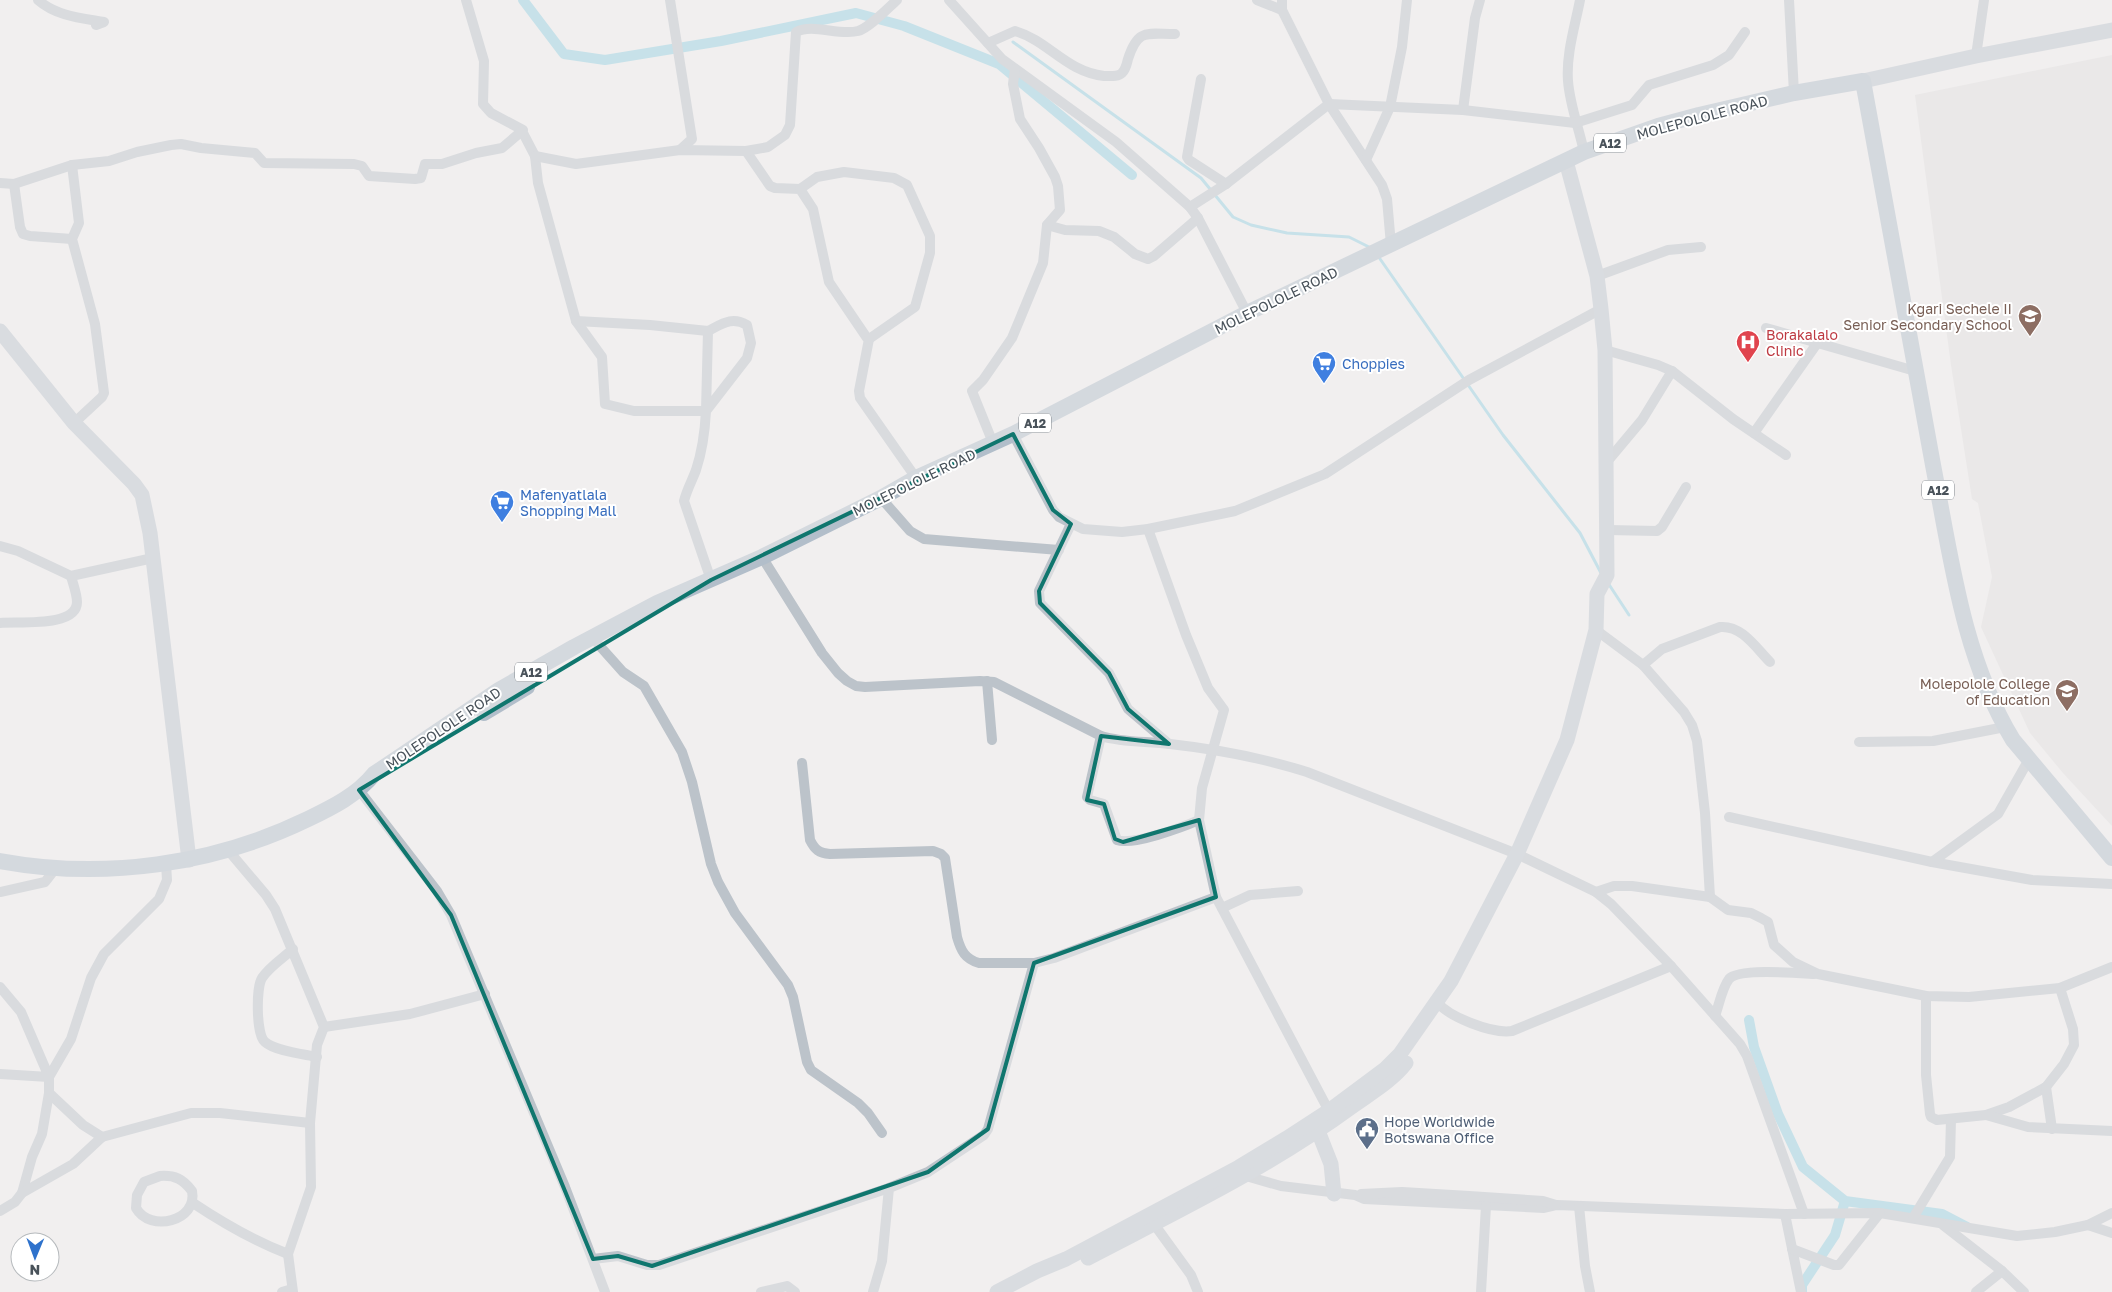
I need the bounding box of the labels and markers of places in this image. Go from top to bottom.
place label: Kgari Sechele II Senior Secondary School [1843,300,2012,333]
school or university icon: Kgari Sechele II Senior Secondary School [2017,303,2043,337]
place label: Borakalalo Clinic [1766,326,1838,359]
hospital icon: Borakalalo Clinic [1735,329,1761,363]
supermarket icon: Choppies [1311,350,1337,384]
place label: Choppies [1342,355,1405,372]
place label: Mafenyatlala Shopping Mall [520,486,617,519]
supermarket icon: Mafenyatlala Shopping Mall [489,489,515,523]
place label: Molepolole College of Education [1920,675,2050,708]
school or university icon: Molepolole College of Education [2054,678,2080,712]
place label: Hope Worldwide Botswana Office [1384,1113,1495,1146]
public building icon: Hope Worldwide Botswana Office [1354,1116,1380,1150]

